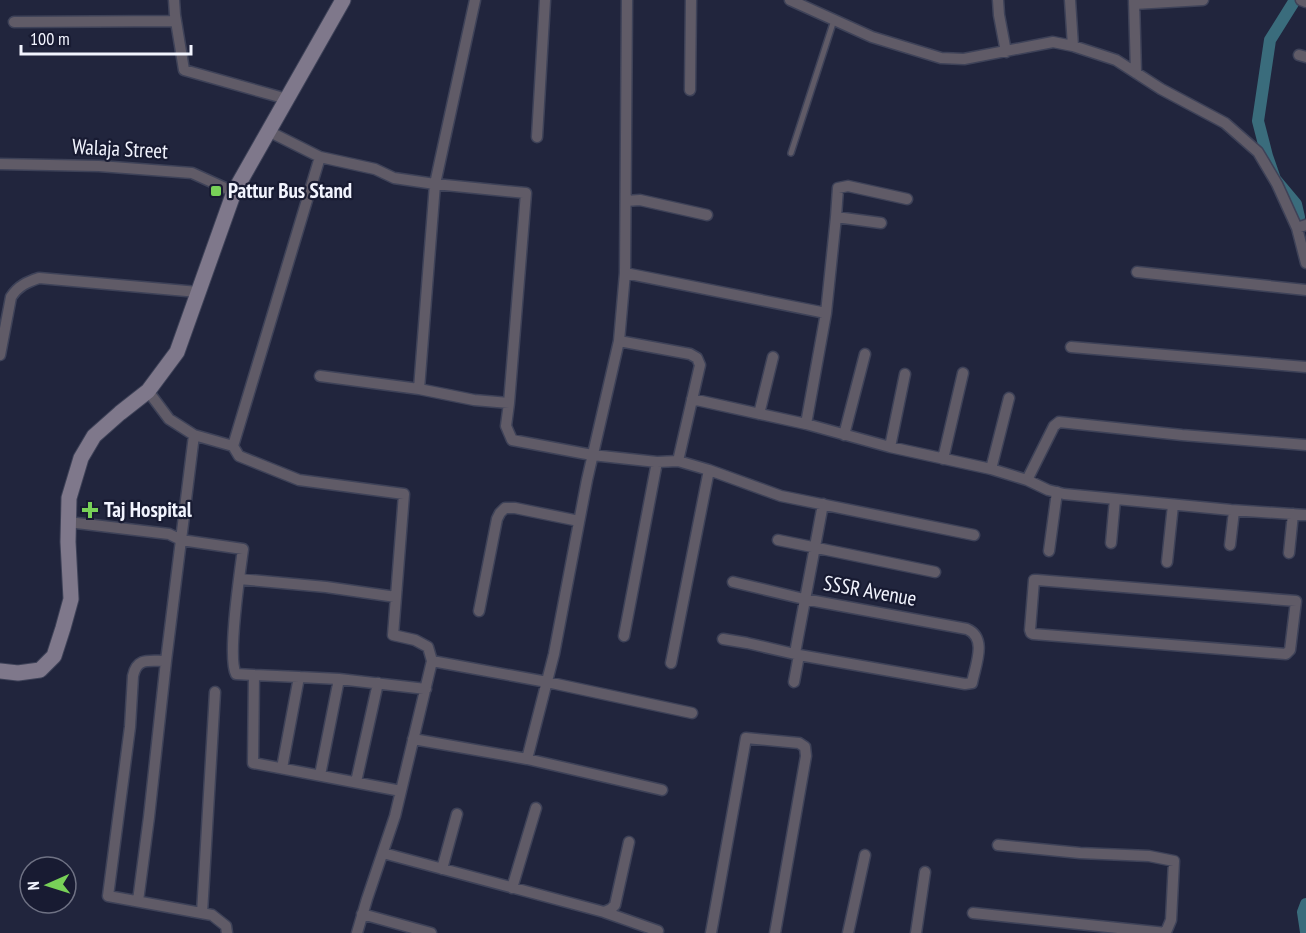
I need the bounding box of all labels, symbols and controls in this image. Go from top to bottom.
scale bar [21,18,190,56]
text: 100 m [30,27,70,50]
street label: Walaja Street [71,133,169,165]
place label: Pattur Bus Stand [228,177,352,204]
marker: Pattur Bus Stand [209,184,223,198]
place label: Taj Hospital [104,496,193,523]
marker: Taj Hospital [81,501,99,519]
street label: SSSR Avenue [821,569,919,612]
north arrow [18,855,78,915]
text: N [23,881,43,891]

